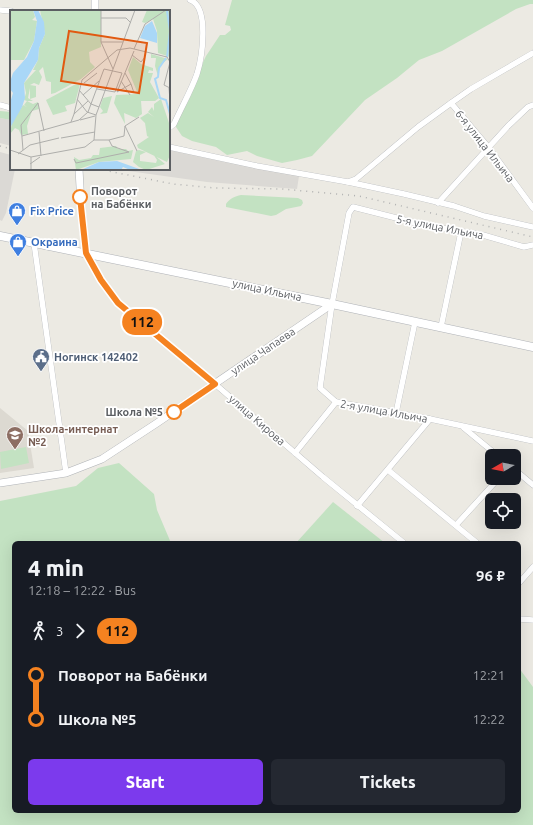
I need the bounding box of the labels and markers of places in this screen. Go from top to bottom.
place label: Поворот на Бабёнки [91,185,152,210]
marker: Поворот на Бабёнки [72,189,88,205]
shop icon: Fix Price [7,201,27,226]
place label: Fix Price [30,205,74,217]
shop icon: Окраина [8,232,28,257]
place label: Окраина [31,236,78,248]
public building icon: Ногинск 142402 [31,347,51,372]
place label: Ногинск 142402 [54,351,138,363]
marker: Школа №5 [166,404,182,420]
place label: Школа №5 [106,406,163,418]
place label: Школа-интернат №2 [28,423,118,448]
school or university icon: Школа-интернат №2 [5,425,25,450]

